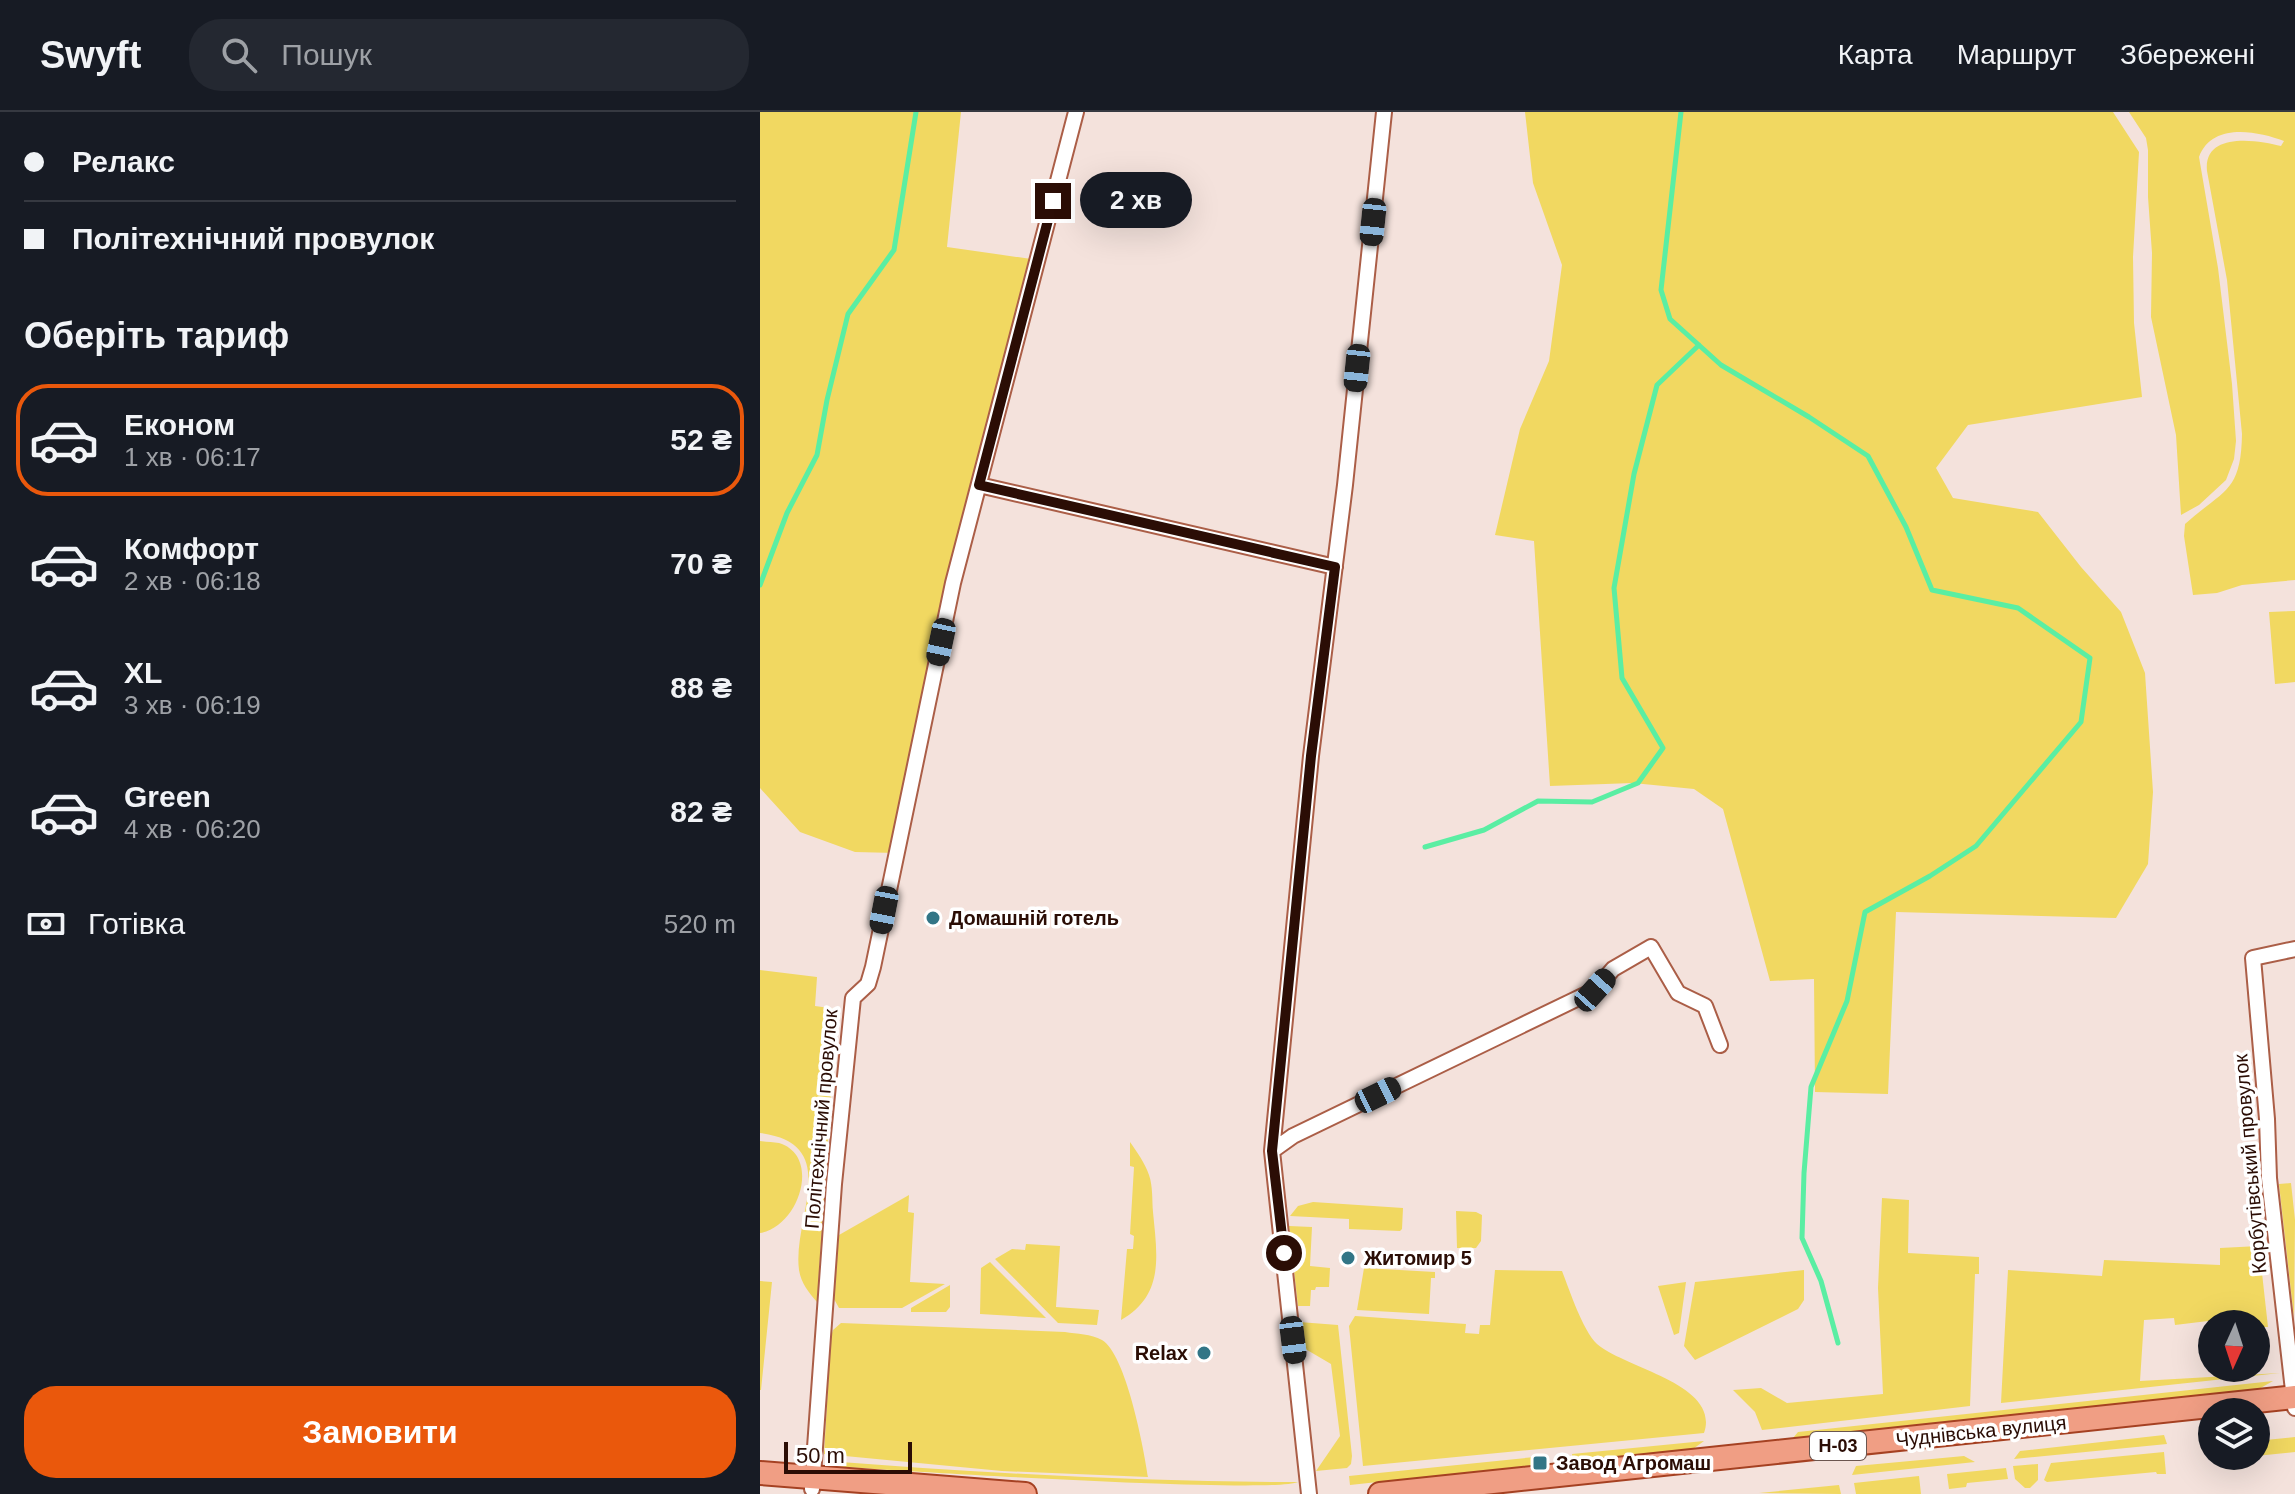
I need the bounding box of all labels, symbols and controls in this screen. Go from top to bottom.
search box [189,19,749,91]
icon: search [217,33,261,77]
text: Swyft [40,34,141,76]
text: Пошук [281,38,372,71]
text: Карта [1838,39,1913,70]
text: Маршрут [1957,39,2076,70]
text: Збережені [2120,39,2255,70]
text: Релакс [72,145,175,178]
callout: 2 хв [1081,173,1193,229]
route end [1035,183,1071,219]
text: 2 хв [1110,185,1162,215]
car [1359,197,1387,247]
text: Політехнічний провулок [72,222,434,255]
text: Оберіть тариф [24,315,289,356]
car [1343,343,1371,393]
icon: car [28,404,100,476]
text: Економ [124,408,235,441]
text: 52 ₴ [670,423,732,456]
text: 1 хв · 06:17 [124,442,261,472]
icon: car [28,528,100,600]
text: Комфорт [124,532,259,565]
text: 70 ₴ [670,547,732,580]
text: 2 хв · 06:18 [124,566,261,596]
car [924,616,958,668]
icon: car [28,652,100,724]
text: XL [124,656,162,689]
text: 88 ₴ [670,671,732,704]
text: 3 хв · 06:19 [124,690,261,720]
icon: car [28,776,100,848]
text: Green [124,780,211,813]
text: 82 ₴ [670,795,732,828]
text: 4 хв · 06:20 [124,814,261,844]
car [868,884,900,936]
icon: cash [24,902,68,946]
text: Готівка [88,907,185,940]
place label: Домашній готель [949,907,1119,929]
text: 520 m [664,909,736,939]
marker: Домашній готель [924,909,942,927]
car [1570,964,1620,1016]
street label: Політехнічний провулок [800,1008,842,1230]
street label: Корбутівський провулок [2229,1053,2271,1275]
car [1351,1074,1405,1116]
route start [1266,1235,1302,1271]
place label: Житомир 5 [1363,1247,1472,1269]
marker: Житомир 5 [1339,1249,1357,1267]
north arrow [2198,1310,2270,1382]
map controls [2198,1310,2270,1470]
car [1278,1315,1308,1365]
place label: Relax [1135,1342,1188,1364]
marker: Relax [1195,1344,1213,1362]
button: Замовити [24,1386,736,1478]
button: layers [2198,1398,2270,1470]
street label: Чуднівська вулиця [1895,1411,2067,1451]
road number: Н-03 [1810,1432,1866,1460]
scale bar [784,1438,912,1474]
text: 50 m [796,1443,845,1468]
place label: Завод Агромаш [1556,1452,1711,1474]
marker: Завод Агромаш [1531,1454,1549,1472]

